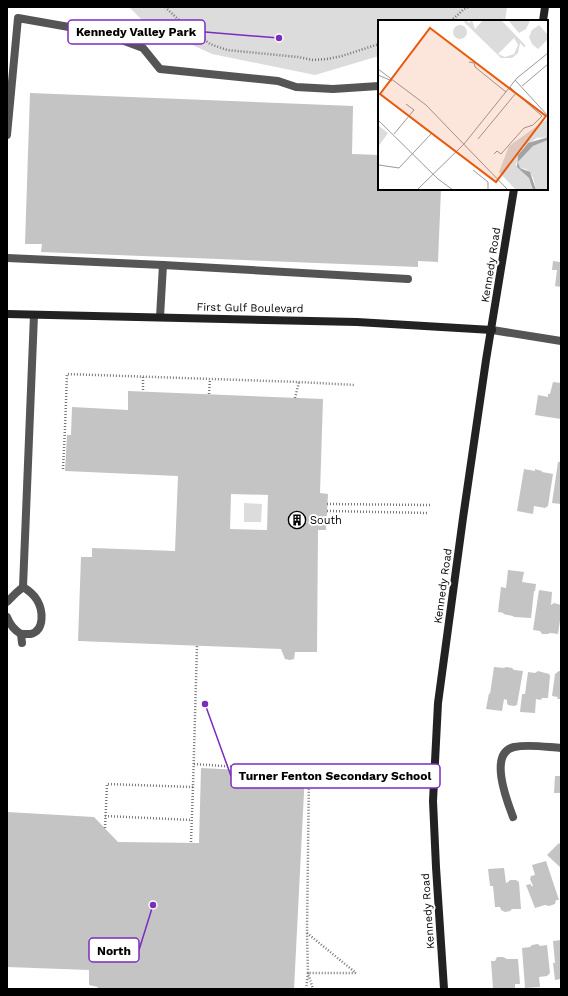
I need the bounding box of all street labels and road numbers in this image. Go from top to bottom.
street label: Kennedy Road [479,226,503,304]
street label: First Gulf Boulevard [196,301,304,315]
street label: Kennedy Road [431,547,455,625]
street label: Kennedy Road [419,873,437,949]

